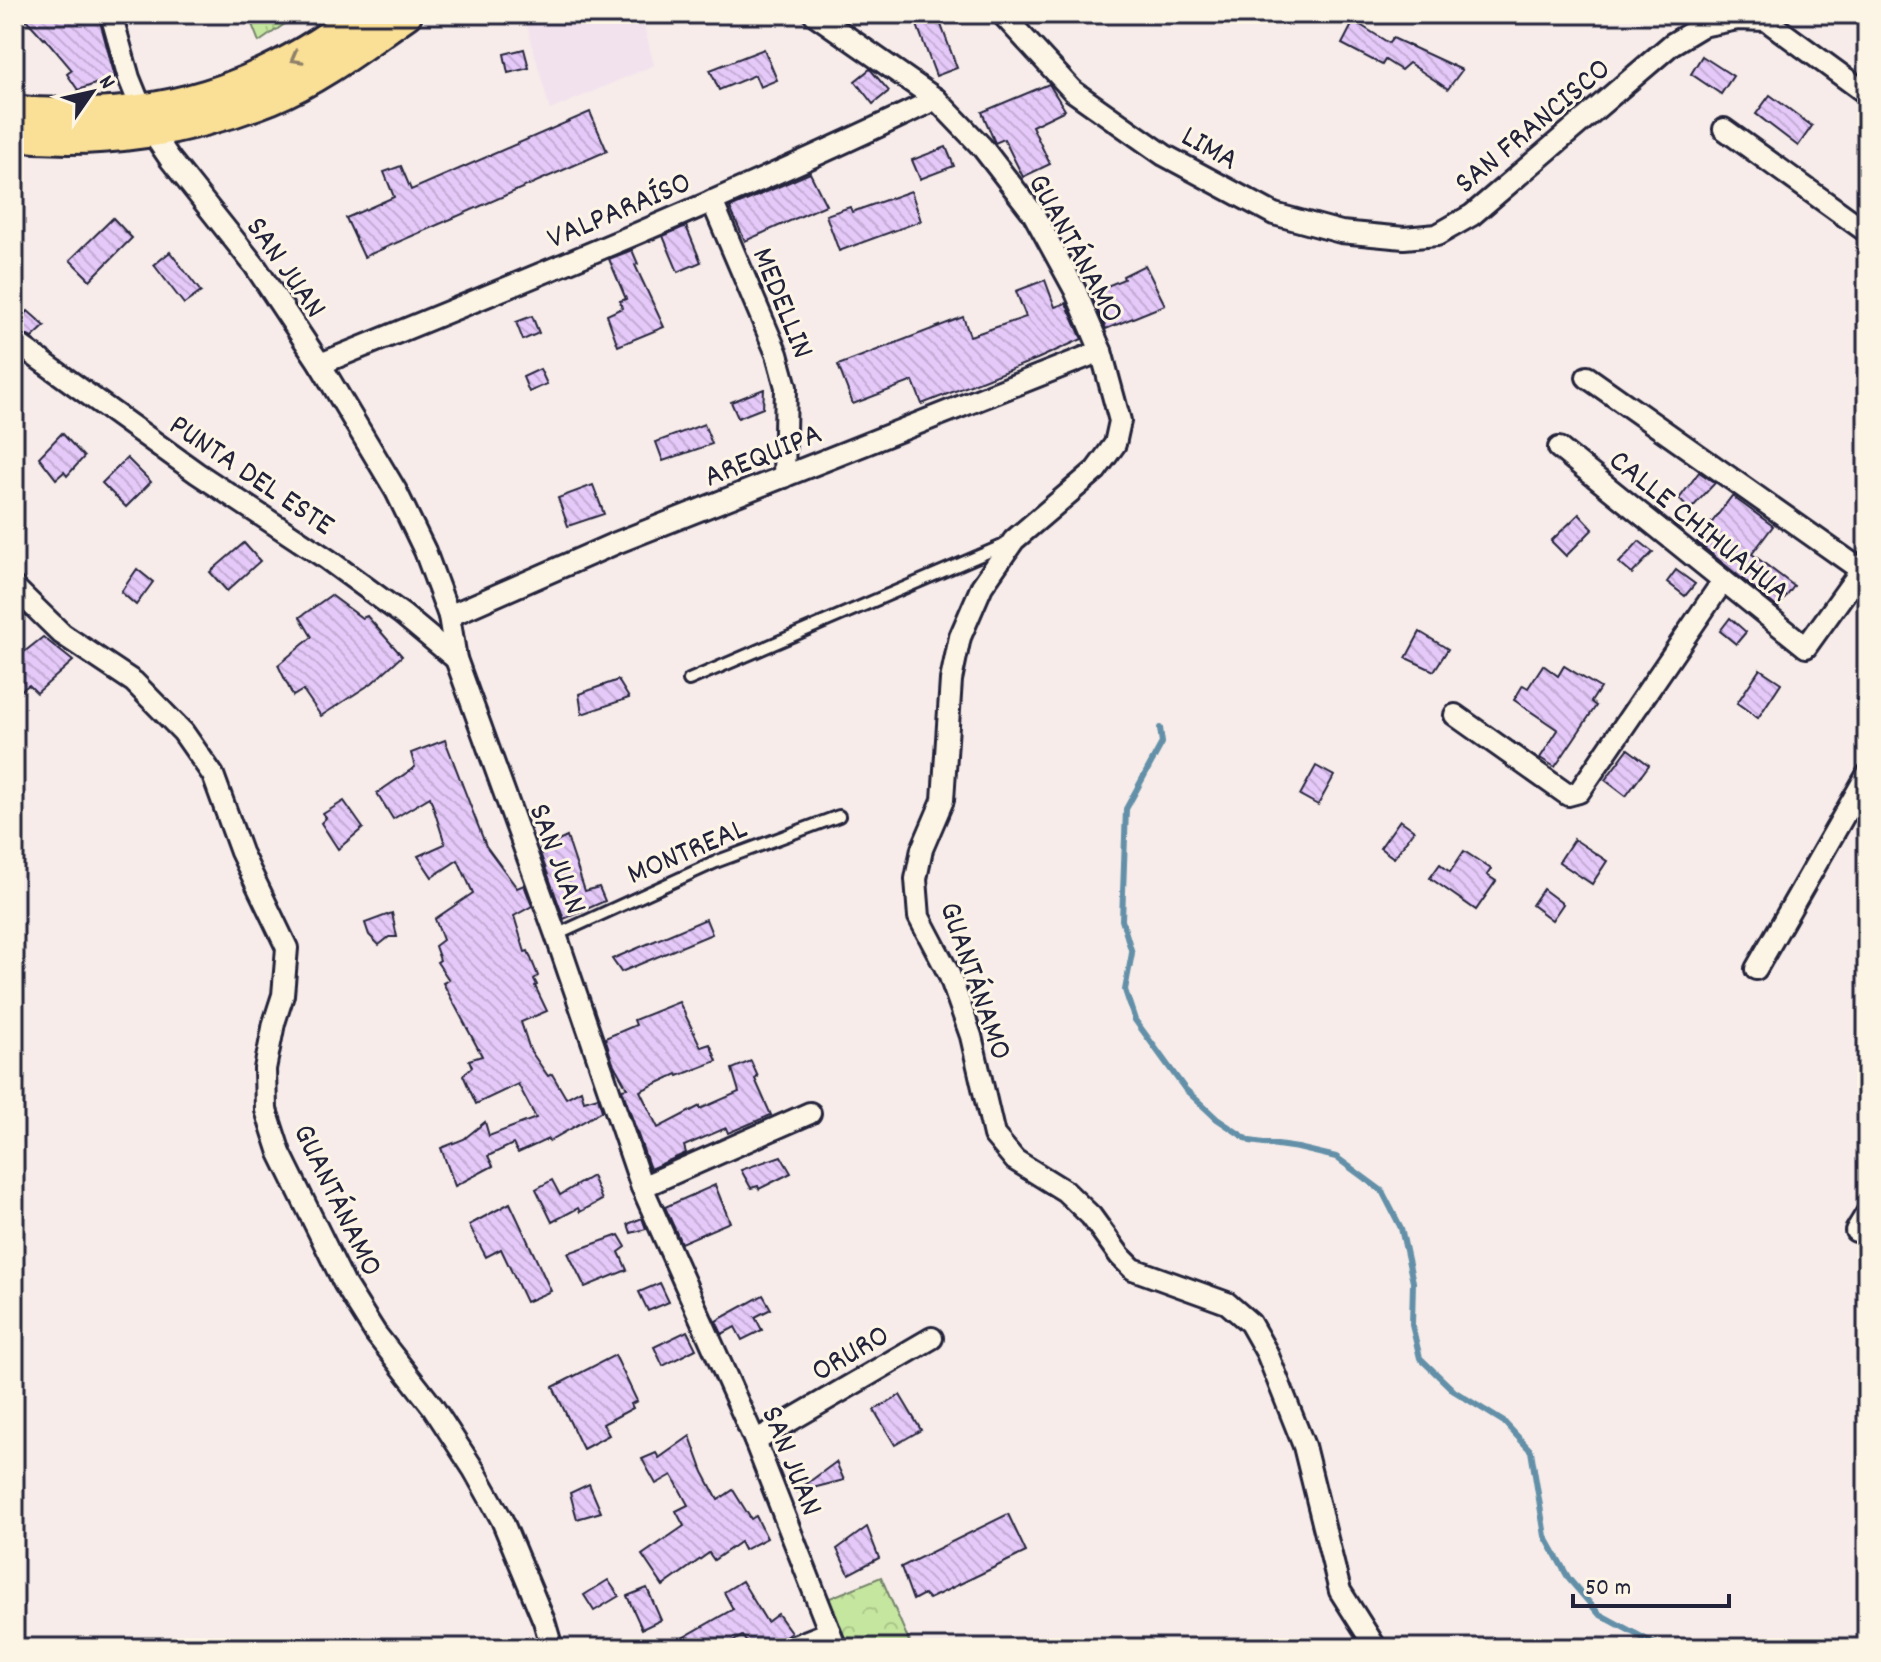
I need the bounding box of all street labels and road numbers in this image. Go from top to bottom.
street label: SAN FRANCISCO [1446,49,1622,207]
street label: LIMA [1172,116,1246,185]
street label: VALPARAÍSO [541,162,699,264]
street label: GUANTÁNAMO [1014,166,1134,333]
street label: SAN JUAN [232,209,336,329]
street label: MEDELLIN [737,241,823,366]
street label: PUNTA DEL ESTE [158,405,343,550]
street label: AREQUIPA [698,413,830,502]
street label: CALLE CHIHUAHUA [1597,440,1799,616]
street label: SAN JUAN [514,798,597,922]
street label: MONTREAL [621,808,755,899]
street label: GUANTÁNAMO [925,896,1022,1067]
street label: GUANTÁNAMO [279,1117,392,1285]
street label: ORURO [804,1315,899,1396]
street label: SAN JUAN [746,1400,832,1524]

